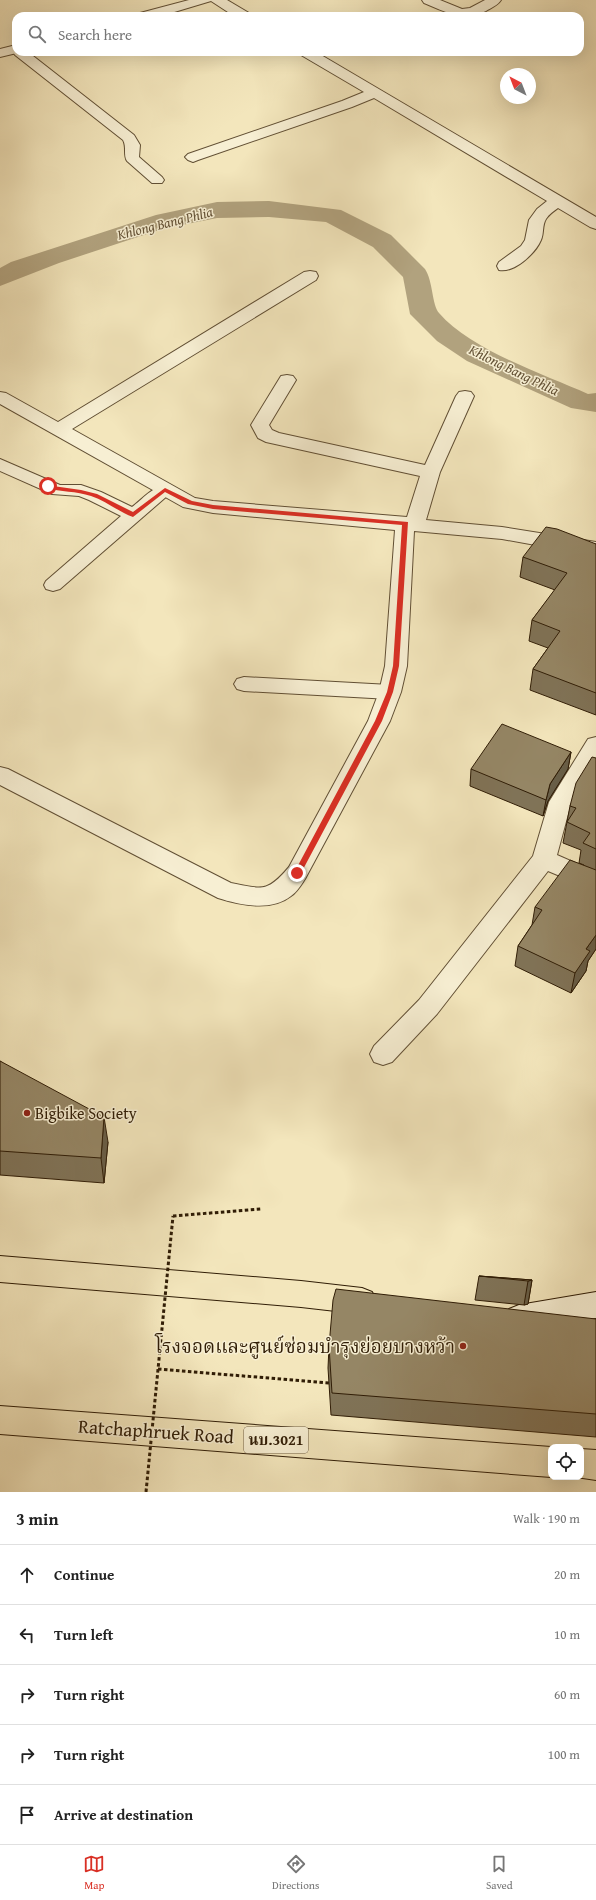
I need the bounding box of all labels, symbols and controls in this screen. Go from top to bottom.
search box [12,12,584,56]
icon: search [26,23,48,45]
text: Search here [58,24,132,45]
north arrow [500,68,536,104]
water label: Khlong Bang Phlia [114,201,215,245]
water label: Khlong Bang Phlia [465,339,563,401]
route start [39,477,57,495]
route end [288,864,306,882]
place label: Bigbike Society [35,1101,137,1125]
marker: Bigbike Society [22,1108,32,1118]
place label: โรงจอดและศูนย์ซ่อมบำรุงย่อยบางหว้า [154,1332,455,1360]
marker: โรงจอดและศูนย์ซ่อมบำรุงย่อยบางหว้า [458,1341,468,1351]
street label: Ratchaphruek Road [77,1412,236,1450]
road number: นบ.3021 [244,1427,308,1453]
map controls [548,1444,584,1480]
button: locate [548,1444,584,1480]
text: 3 min [16,1506,58,1531]
text: Walk · 190 m [513,1509,580,1528]
icon: ahead [16,1564,38,1586]
text: Continue [54,1564,115,1585]
text: 20 m [554,1565,580,1584]
icon: left [16,1624,38,1646]
text: Turn left [54,1624,113,1645]
text: 10 m [554,1625,580,1644]
icon: right [16,1684,38,1706]
text: Turn right [54,1684,125,1705]
text: 60 m [554,1685,580,1704]
icon: right [16,1744,38,1766]
text: Turn right [54,1744,125,1765]
text: 100 m [548,1745,580,1764]
icon: arrive [16,1804,38,1826]
text: Arrive at destination [54,1804,193,1825]
tab: Map [83,1853,105,1893]
tab: Directions [272,1853,319,1893]
tab: Saved [486,1853,513,1893]

